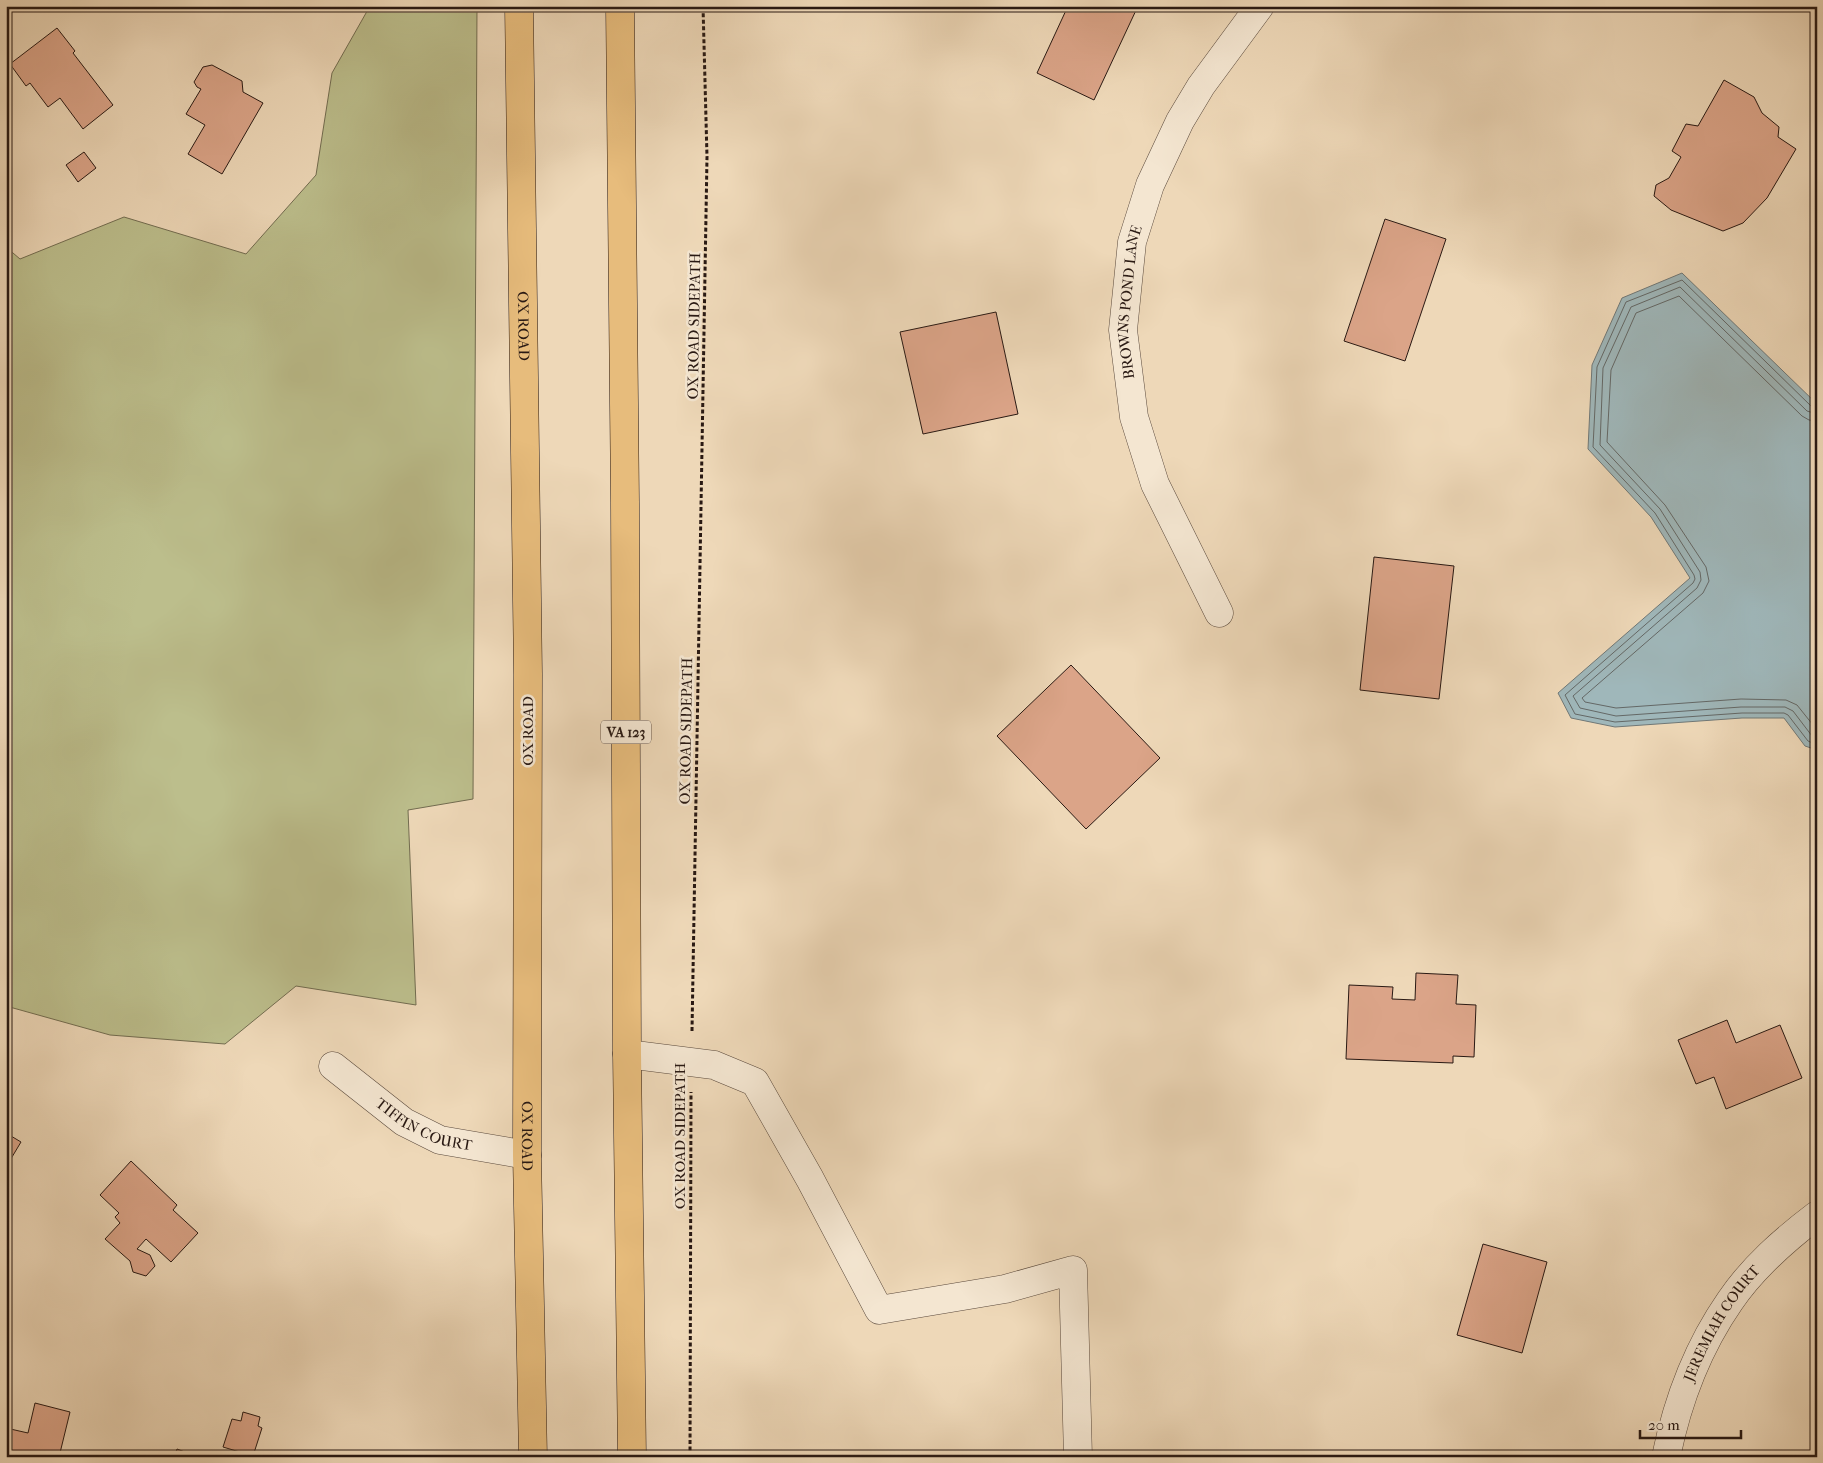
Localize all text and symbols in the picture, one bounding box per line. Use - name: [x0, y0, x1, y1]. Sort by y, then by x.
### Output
- street label: BROWNS POND LANE: [1114, 223, 1146, 380]
- street label: OX ROAD SIDEPATH: [684, 252, 704, 400]
- street label: OX ROAD: [514, 291, 533, 361]
- street label: OX ROAD SIDEPATH: [676, 657, 696, 805]
- street label: OX ROAD: [519, 696, 537, 766]
- road number: VA 123: [601, 720, 651, 744]
- street label: OX ROAD SIDEPATH: [671, 1063, 689, 1209]
- street label: TIFFIN COURT: [372, 1094, 475, 1155]
- street label: OX ROAD: [518, 1101, 536, 1171]
- street label: JEREMIAH COURT: [1679, 1261, 1764, 1385]
- scale bar: [1640, 1408, 1742, 1440]
- text: 20 m: [1648, 1416, 1680, 1434]

